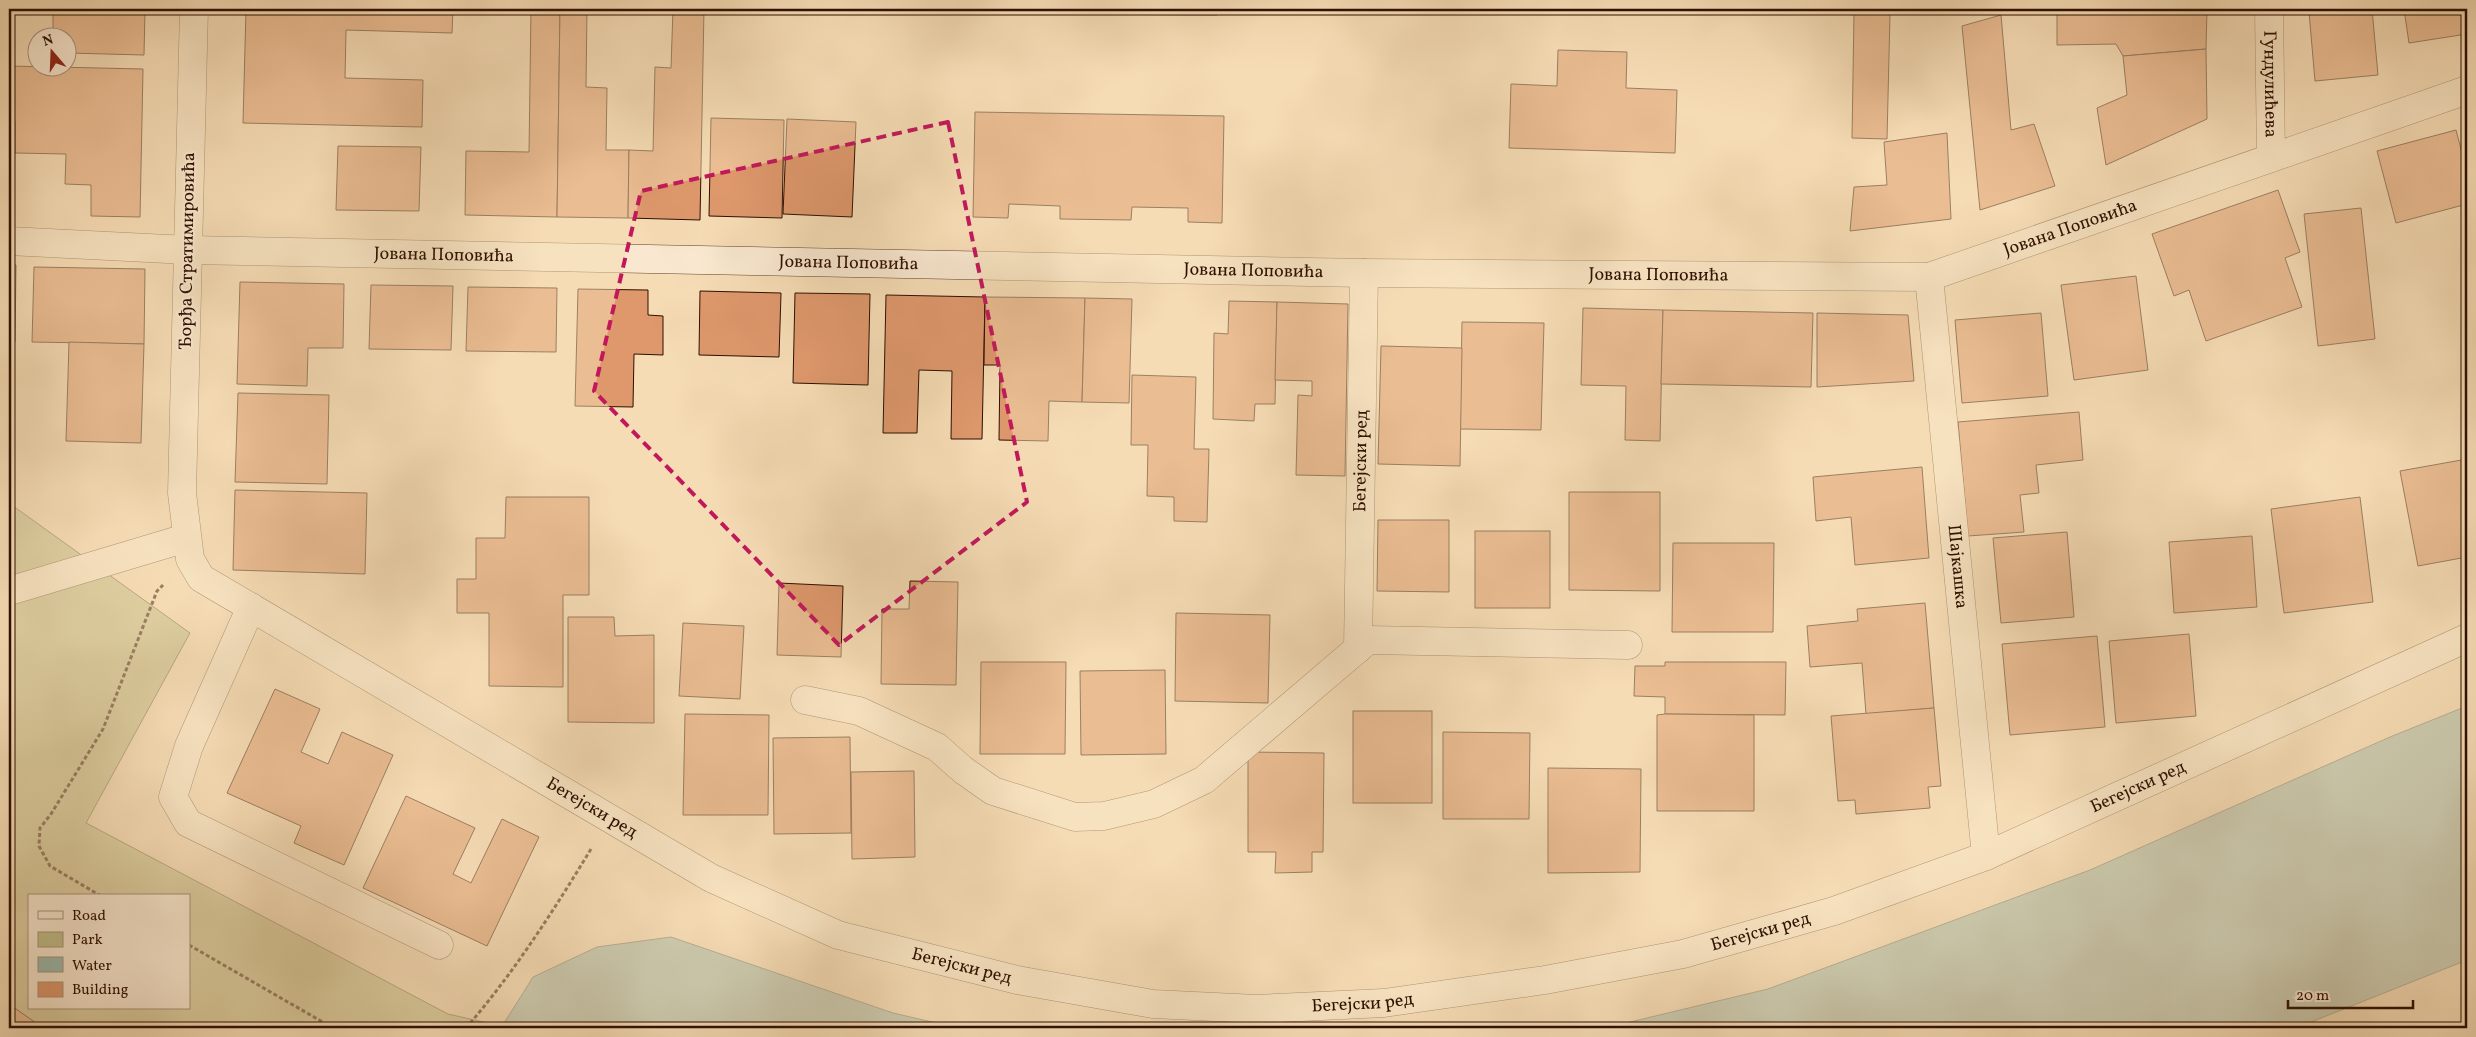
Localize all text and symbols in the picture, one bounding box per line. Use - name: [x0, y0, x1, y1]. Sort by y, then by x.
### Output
- north arrow: [28, 28, 78, 78]
- text: N: [40, 30, 56, 52]
- street label: Гундулићева: [2257, 30, 2283, 138]
- street label: Ђорђа Стратимировића: [174, 152, 202, 350]
- street label: Јована Поповића: [2000, 193, 2140, 263]
- street label: Јована Поповића: [374, 241, 514, 269]
- street label: Јована Поповића: [778, 249, 919, 277]
- street label: Јована Поповића: [1183, 257, 1324, 285]
- street label: Јована Поповића: [1588, 262, 1729, 288]
- street label: Бегејски ред: [1348, 410, 1374, 512]
- street label: Шајкашка: [1941, 523, 1974, 610]
- street label: Бегејски ред: [2086, 755, 2190, 820]
- street label: Бегејски ред: [541, 771, 642, 845]
- legend: [28, 894, 190, 1010]
- text: Road: [72, 906, 106, 927]
- street label: Бегејски ред: [1708, 906, 1813, 958]
- text: Park: [72, 930, 103, 951]
- street label: Бегејски ред: [909, 941, 1014, 991]
- text: Water: [72, 956, 112, 977]
- scale bar: [2288, 977, 2414, 1009]
- text: Building: [72, 980, 129, 1001]
- street label: Бегејски ред: [1311, 986, 1415, 1019]
- text: 20 m: [2296, 986, 2329, 1007]

